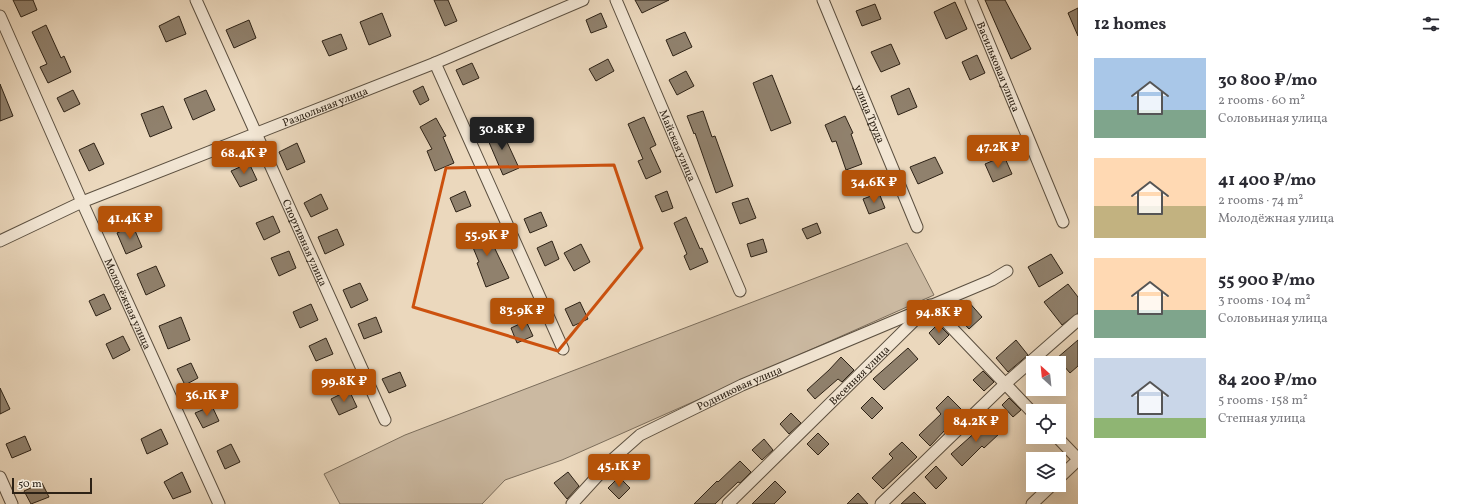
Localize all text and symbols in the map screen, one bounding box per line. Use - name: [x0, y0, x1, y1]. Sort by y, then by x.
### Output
- text: 12 homes: [1094, 13, 1166, 36]
- icon: filters: [1420, 13, 1442, 35]
- street label: Васильковая улица: [972, 20, 1023, 115]
- text: 30 800 ₽/mo: [1218, 69, 1317, 92]
- icon: home: [1126, 74, 1174, 122]
- street label: улица Труда: [850, 83, 888, 146]
- street label: Раздольная улица: [281, 84, 371, 131]
- text: 2 rooms · 60 m²: [1218, 92, 1305, 110]
- street label: Майская улица: [655, 108, 699, 185]
- text: Соловьиная улица: [1218, 110, 1328, 128]
- pin: 30.8K ₽: [465, 117, 539, 151]
- text: 30.8K ₽: [479, 121, 525, 139]
- pin: 47.2K ₽: [961, 135, 1035, 169]
- text: 47.2K ₽: [976, 139, 1020, 157]
- pin: 68.4K ₽: [207, 141, 281, 175]
- text: 68.4K ₽: [221, 145, 267, 163]
- text: 41 400 ₽/mo: [1218, 169, 1316, 192]
- pin: 34.6K ₽: [837, 170, 911, 204]
- text: 34.6K ₽: [851, 174, 897, 192]
- icon: home: [1126, 174, 1174, 222]
- text: 2 rooms · 74 m²: [1218, 192, 1303, 210]
- street label: Спортивная улица: [278, 197, 330, 290]
- pin: 41.4K ₽: [93, 206, 167, 240]
- text: 41.4K ₽: [107, 210, 153, 228]
- text: Молодёжная улица: [1218, 210, 1334, 228]
- pin: 55.9K ₽: [450, 223, 524, 257]
- text: 55.9K ₽: [465, 227, 509, 245]
- street label: Молодёжная улица: [100, 256, 154, 353]
- text: 55 900 ₽/mo: [1218, 269, 1315, 292]
- icon: home: [1126, 274, 1174, 322]
- text: 3 rooms · 104 m²: [1218, 292, 1311, 310]
- pin: 83.9K ₽: [485, 298, 559, 332]
- pin: 94.8K ₽: [902, 300, 976, 334]
- text: 83.9K ₽: [499, 302, 545, 320]
- text: 94.8K ₽: [916, 304, 962, 322]
- text: Соловьиная улица: [1218, 310, 1328, 328]
- street label: Весенняя улица: [827, 342, 894, 409]
- north arrow: [1026, 356, 1066, 396]
- map controls: [1026, 356, 1066, 492]
- street label: Родниковая улица: [695, 363, 785, 415]
- pin: 99.8K ₽: [307, 369, 381, 403]
- text: 84 200 ₽/mo: [1218, 369, 1317, 392]
- text: 99.8K ₽: [321, 373, 367, 391]
- icon: home: [1126, 374, 1174, 422]
- pin: 36.1K ₽: [170, 383, 244, 417]
- text: 36.1K ₽: [185, 387, 229, 405]
- text: 5 rooms · 158 m²: [1218, 392, 1308, 410]
- button: locate: [1026, 404, 1066, 444]
- pin: 84.2K ₽: [939, 409, 1013, 443]
- text: Степная улица: [1218, 410, 1306, 428]
- text: 84.2K ₽: [953, 413, 999, 431]
- button: layers: [1026, 452, 1066, 492]
- pin: 45.1K ₽: [582, 454, 656, 488]
- text: 45.1K ₽: [597, 458, 641, 476]
- scale bar: [12, 476, 92, 495]
- text: 50 m: [18, 477, 42, 492]

